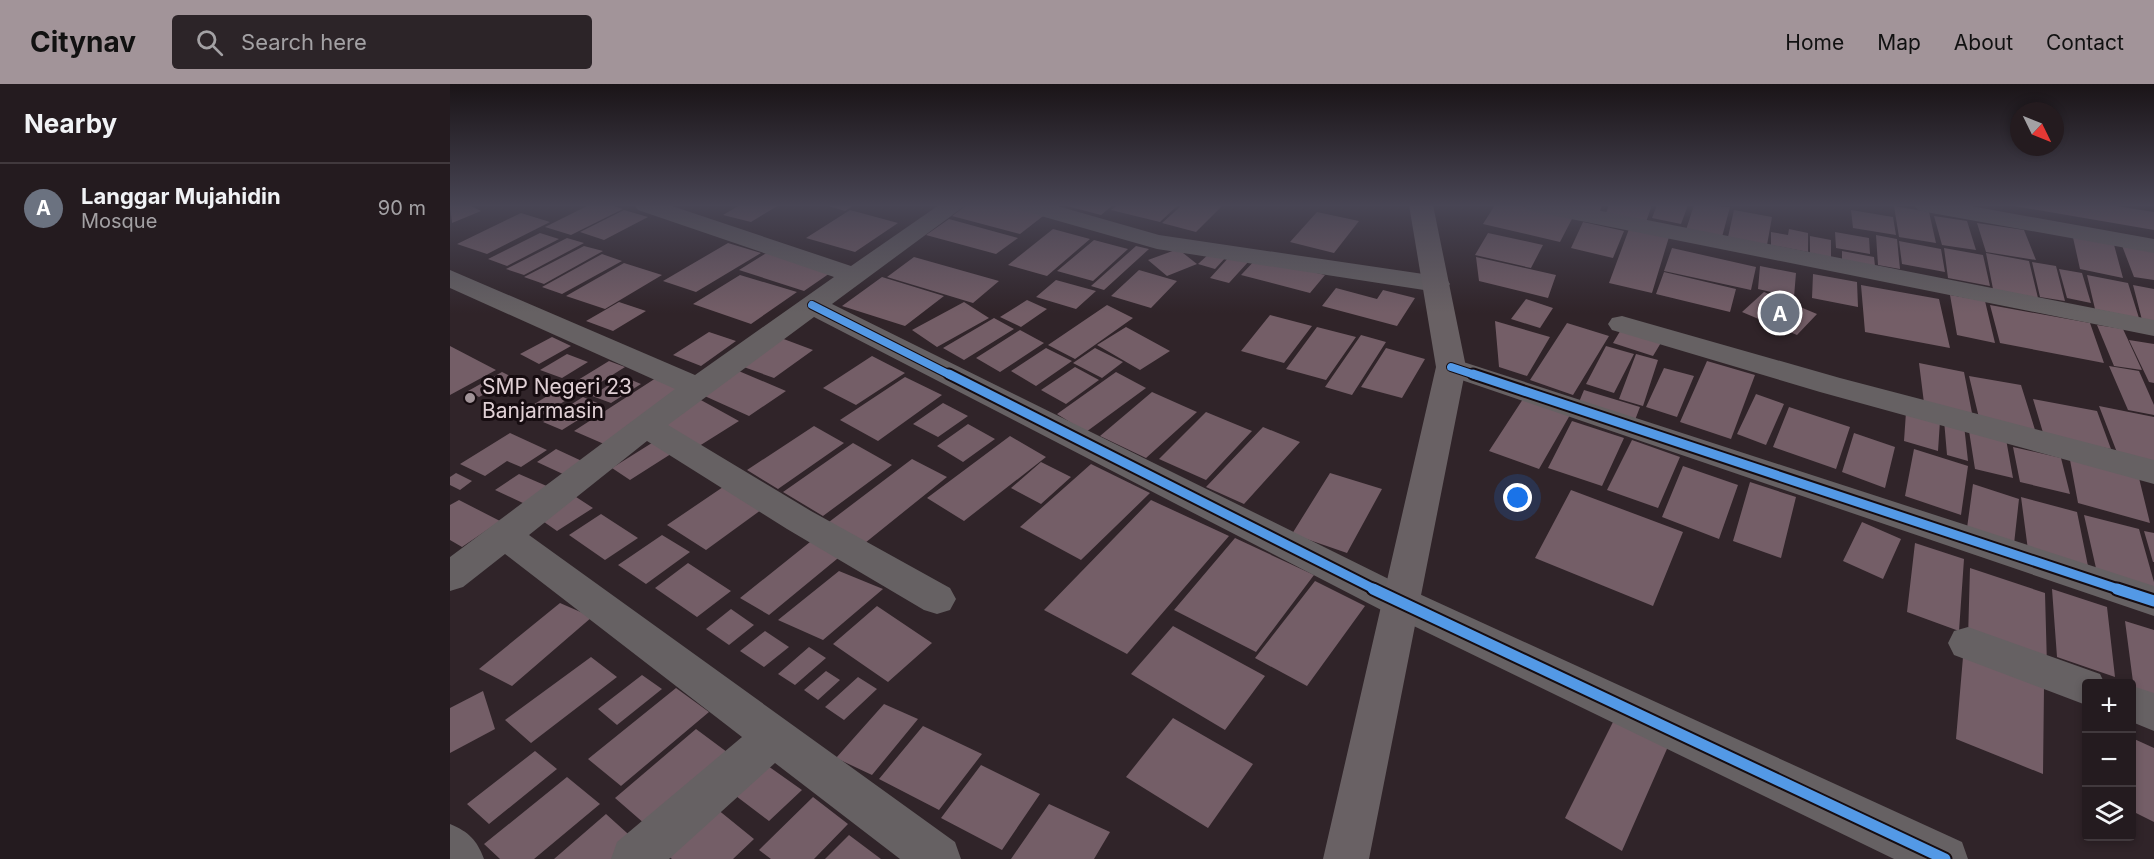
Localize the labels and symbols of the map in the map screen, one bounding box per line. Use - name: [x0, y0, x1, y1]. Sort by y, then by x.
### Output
- north arrow: [2010, 102, 2064, 156]
- pin: A: [1760, 290, 1800, 336]
- place label: SMP Negeri 23 Banjarmasin: [482, 374, 632, 423]
- marker: SMP Negeri 23 Banjarmasin: [463, 391, 477, 405]
- your location: [1503, 483, 1532, 512]

